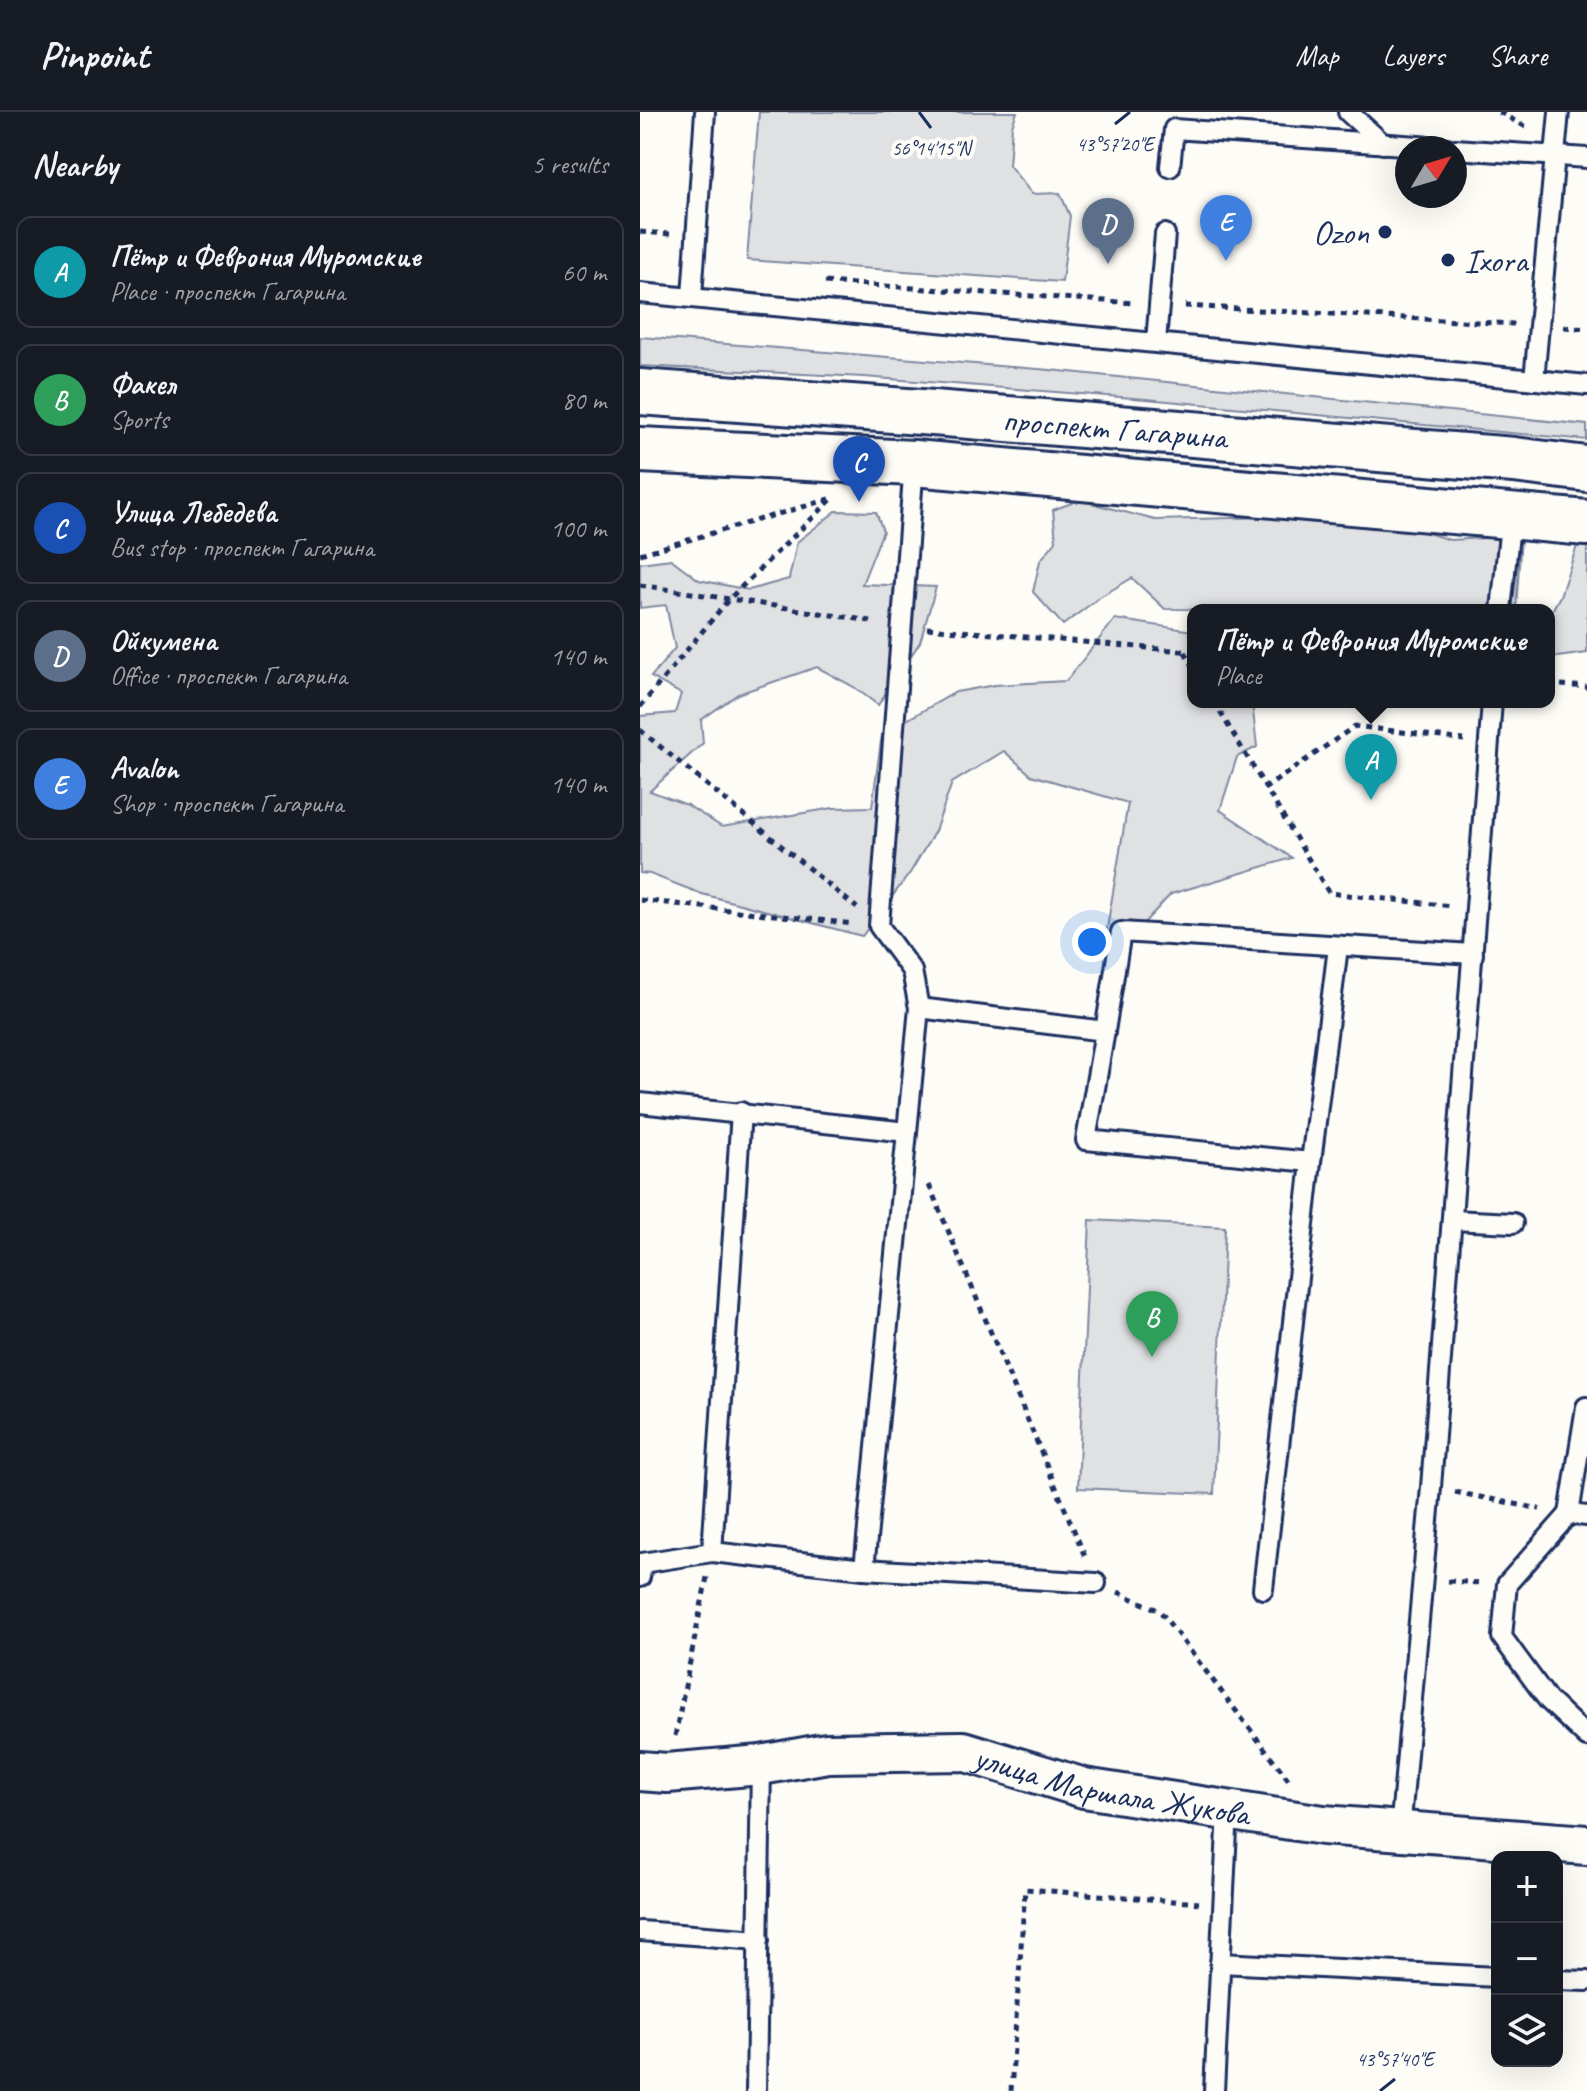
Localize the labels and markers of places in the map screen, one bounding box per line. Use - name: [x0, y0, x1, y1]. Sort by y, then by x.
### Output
- pin: E: [1200, 195, 1252, 261]
- pin: D: [1082, 198, 1134, 264]
- place label: Ozon: [1313, 211, 1370, 254]
- marker: Ozon: [1376, 223, 1394, 241]
- place label: Ixora: [1464, 239, 1530, 282]
- marker: Ixora: [1439, 251, 1457, 269]
- pin: C: [833, 436, 885, 502]
- pin: A: [1345, 734, 1397, 800]
- pin: B: [1126, 1291, 1178, 1357]

